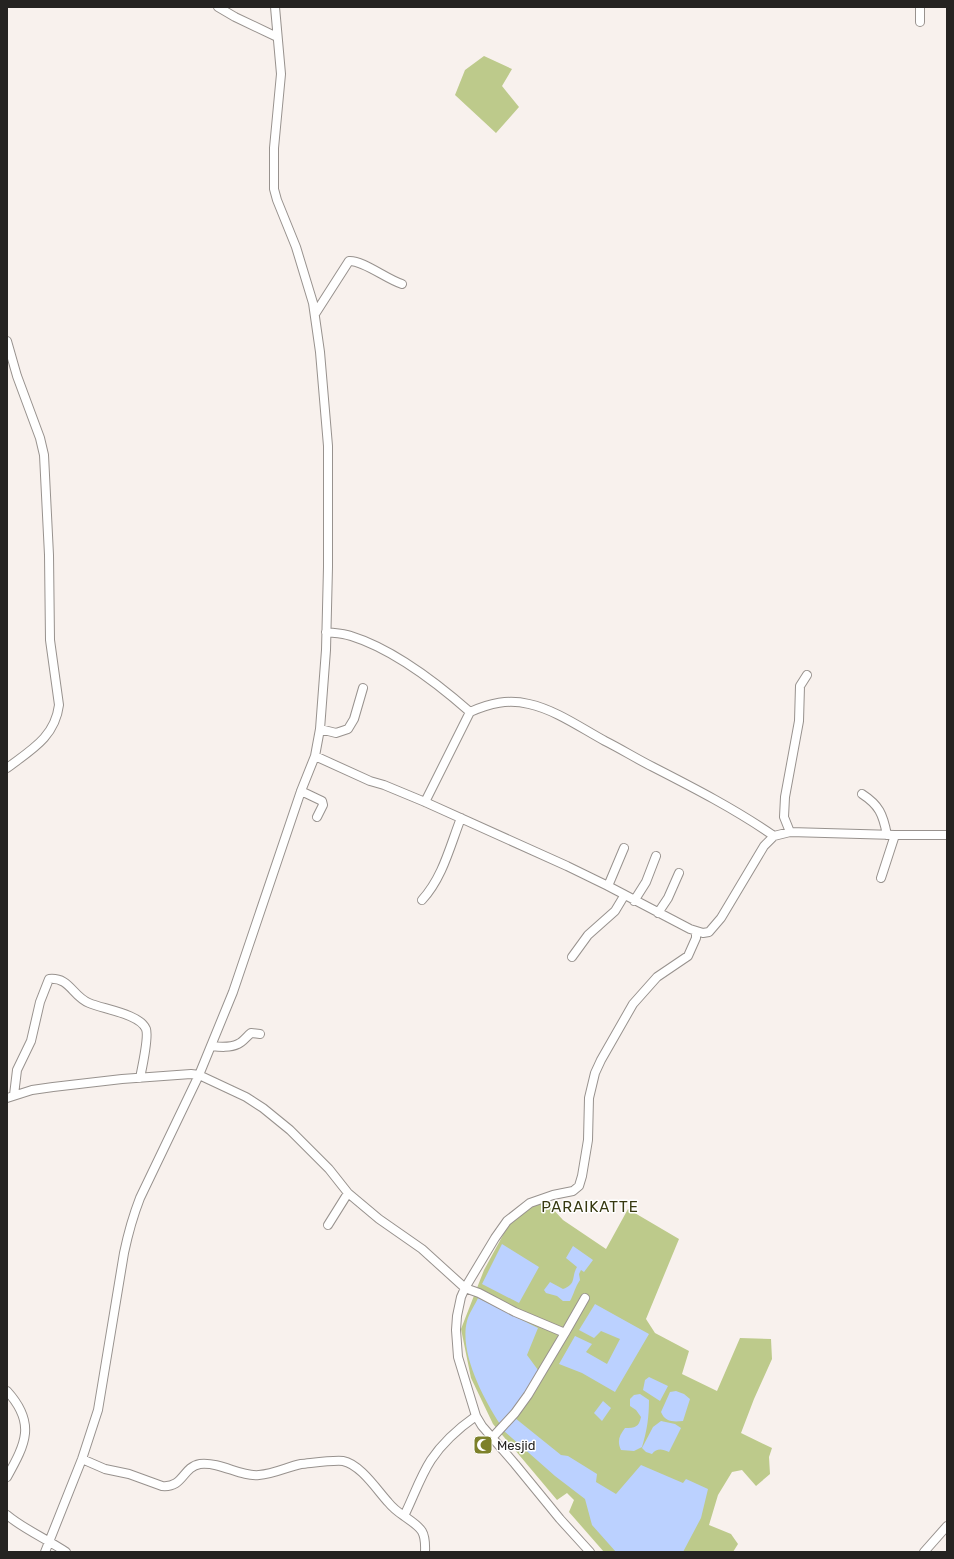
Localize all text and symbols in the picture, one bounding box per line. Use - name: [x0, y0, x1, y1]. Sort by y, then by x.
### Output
- district label: PARAIKATTE: [541, 1198, 639, 1216]
- mosque icon: Mesjid: [472, 1434, 494, 1456]
- place label: Mesjid: [497, 1438, 535, 1453]

